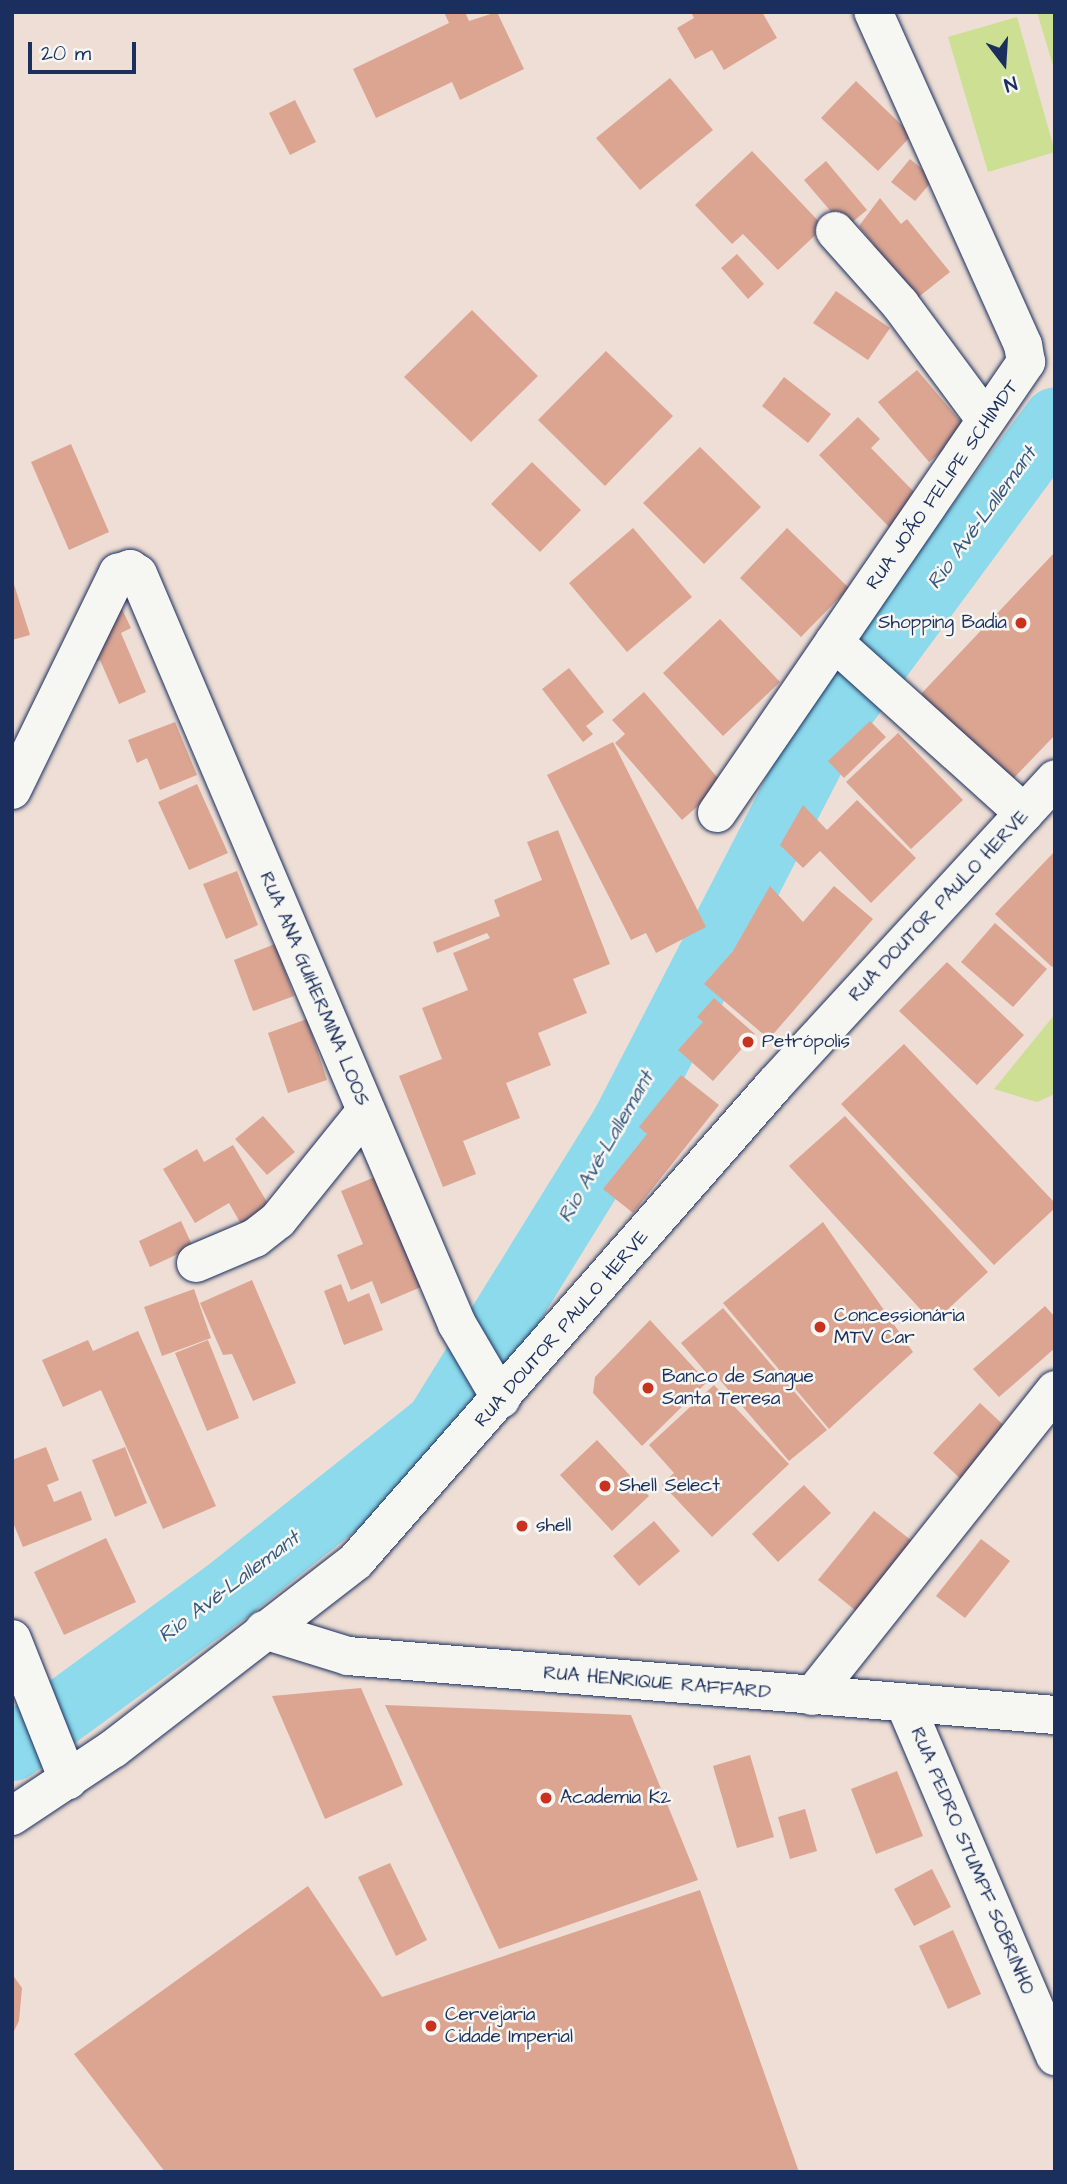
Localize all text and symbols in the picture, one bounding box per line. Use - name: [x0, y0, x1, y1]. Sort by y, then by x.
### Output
- scale bar: [32, 28, 140, 72]
- north arrow: [969, 28, 1039, 98]
- text: 20 m: [41, 39, 91, 68]
- text: N: [1001, 69, 1020, 98]
- street label: RUA JOÃO FELIPE SCHIMDT: [862, 376, 1024, 594]
- water label: Rio Avé‐Lallemant: [922, 442, 1042, 594]
- place label: Shopping Badia: [878, 612, 1007, 634]
- marker: Shopping Badia: [1013, 615, 1029, 631]
- street label: RUA DOUTOR PAULO HERVE: [844, 806, 1034, 1006]
- street label: RUA ANA GUIHERMINA LOOS: [254, 869, 374, 1109]
- place label: Petrópolis: [762, 1031, 850, 1053]
- marker: Petrópolis: [740, 1034, 756, 1050]
- water label: Rio Avé‐Lallemant: [553, 1067, 659, 1227]
- street label: RUA DOUTOR PAULO HERVE: [470, 1226, 654, 1432]
- place label: Concessionária MTV Car: [834, 1305, 965, 1349]
- marker: Concessionária MTV Car: [812, 1319, 828, 1335]
- place label: Banco de Sangue Santa Teresa: [662, 1366, 814, 1410]
- marker: Banco de Sangue Santa Teresa: [640, 1380, 656, 1396]
- place label: Shell Select: [619, 1475, 720, 1497]
- marker: Shell Select: [597, 1478, 613, 1494]
- place label: shell: [536, 1515, 571, 1537]
- marker: shell: [514, 1518, 530, 1534]
- water label: Rio Avé‐Lallemant: [153, 1526, 305, 1648]
- street label: RUA HENRIQUE RAFFARD: [542, 1662, 772, 1704]
- street label: RUA PEDRO STUMPF SOBRINHO: [905, 1724, 1039, 1998]
- place label: Academia K2: [560, 1787, 671, 1809]
- marker: Academia K2: [538, 1790, 554, 1806]
- place label: Cervejaria Cidade Imperial: [445, 2004, 573, 2048]
- marker: Cervejaria Cidade Imperial: [423, 2018, 439, 2034]

